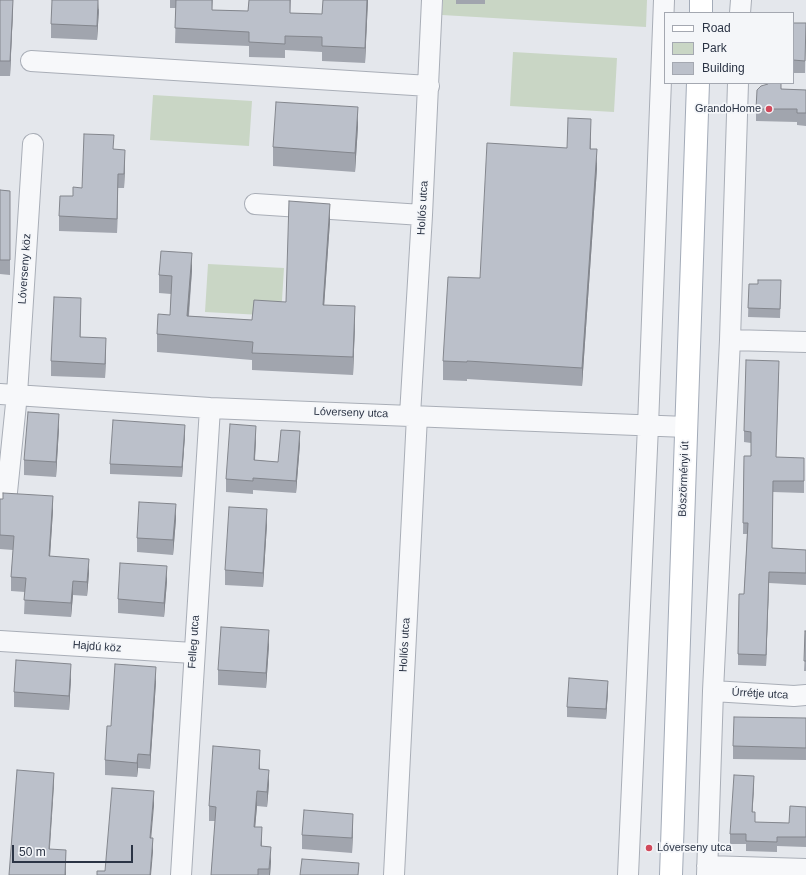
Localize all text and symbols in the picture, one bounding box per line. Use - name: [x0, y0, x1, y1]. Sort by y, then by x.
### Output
- legend: [664, 12, 794, 84]
- text: Road: [702, 21, 731, 35]
- text: Park: [702, 41, 727, 55]
- text: Building: [702, 61, 745, 75]
- place label: GrandoHome: [695, 102, 761, 116]
- marker: GrandoHome: [764, 104, 774, 114]
- street label: Hollós utca: [415, 180, 431, 236]
- street label: Lóverseny köz: [16, 233, 34, 305]
- street label: Lóverseny utca: [313, 405, 389, 421]
- street label: Böszörményi út: [676, 441, 692, 517]
- street label: Felleg utca: [186, 615, 202, 669]
- street label: Hollós utca: [397, 617, 413, 673]
- street label: Hajdú köz: [72, 639, 122, 655]
- street label: Úrrétje utca: [731, 686, 789, 702]
- scale bar: [14, 837, 135, 863]
- place label: Lóverseny utca: [657, 841, 732, 855]
- marker: Lóverseny utca: [644, 843, 654, 853]
- text: 50 m: [19, 845, 46, 859]

